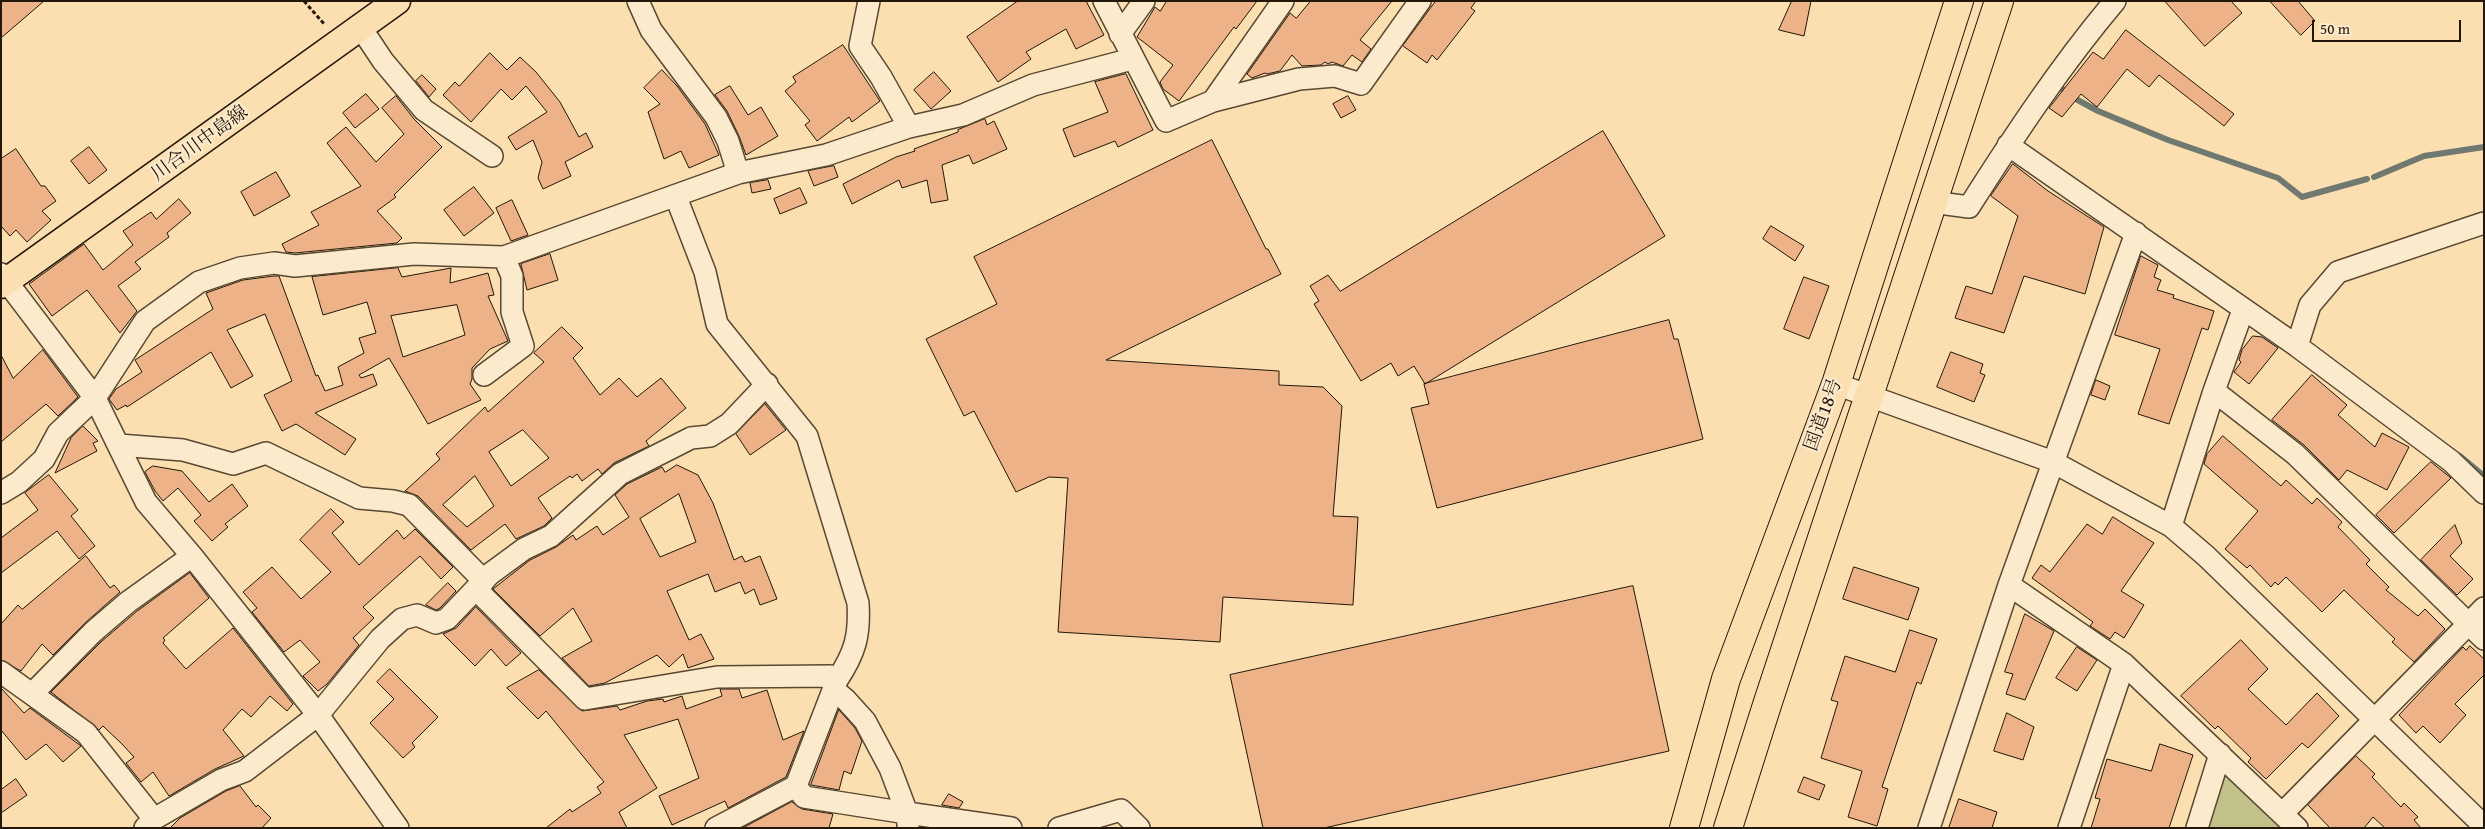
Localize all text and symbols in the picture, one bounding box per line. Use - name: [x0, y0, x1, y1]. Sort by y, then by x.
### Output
- scale bar: [2315, 10, 2464, 42]
- text: 50 m: [2320, 18, 2350, 39]
- street label: 川合川中島線: [147, 101, 253, 187]
- street label: 国道18号: [1800, 376, 1848, 454]

